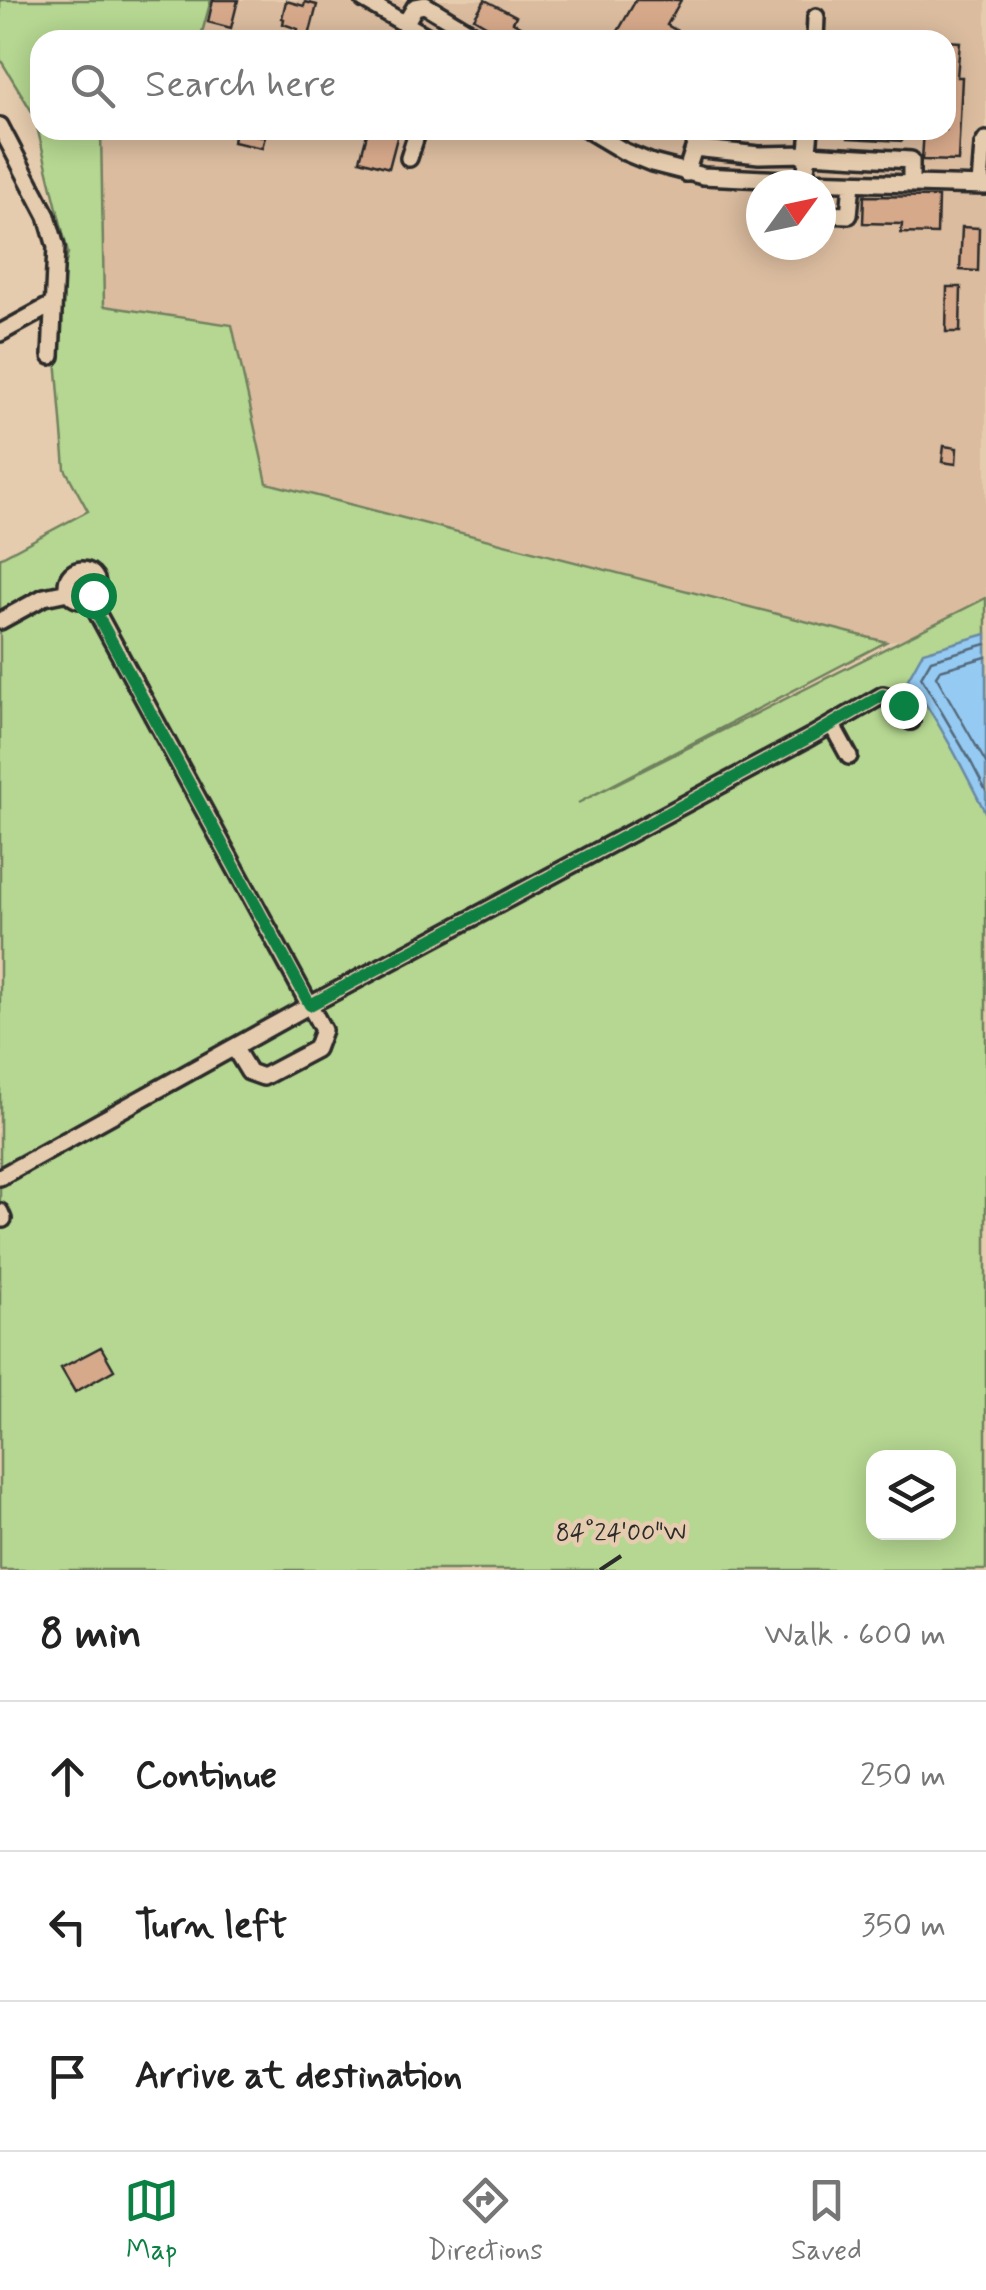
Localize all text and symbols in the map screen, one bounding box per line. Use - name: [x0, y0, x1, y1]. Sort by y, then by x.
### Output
- search box: [30, 30, 956, 140]
- icon: search: [65, 58, 120, 113]
- text: Search here: [145, 61, 336, 110]
- north arrow: [746, 170, 836, 260]
- route start: [71, 573, 117, 619]
- route end: [881, 683, 927, 729]
- map controls: [866, 1450, 956, 1540]
- button: layers: [866, 1450, 956, 1540]
- text: 84°24'00"W: [556, 1517, 686, 1550]
- text: 8 min: [40, 1608, 142, 1663]
- text: Walk · 600 m: [764, 1614, 946, 1656]
- icon: ahead: [40, 1749, 95, 1804]
- text: Continue: [135, 1752, 277, 1801]
- text: 250 m: [860, 1755, 946, 1797]
- icon: left: [40, 1899, 95, 1954]
- text: Turn left: [135, 1902, 287, 1951]
- text: 350 m: [861, 1905, 946, 1947]
- icon: arrive: [40, 2049, 95, 2104]
- text: Arrive at destination: [135, 2052, 462, 2101]
- tab: Map: [124, 2173, 179, 2270]
- tab: Directions: [428, 2173, 543, 2270]
- tab: Saved: [791, 2173, 862, 2270]

